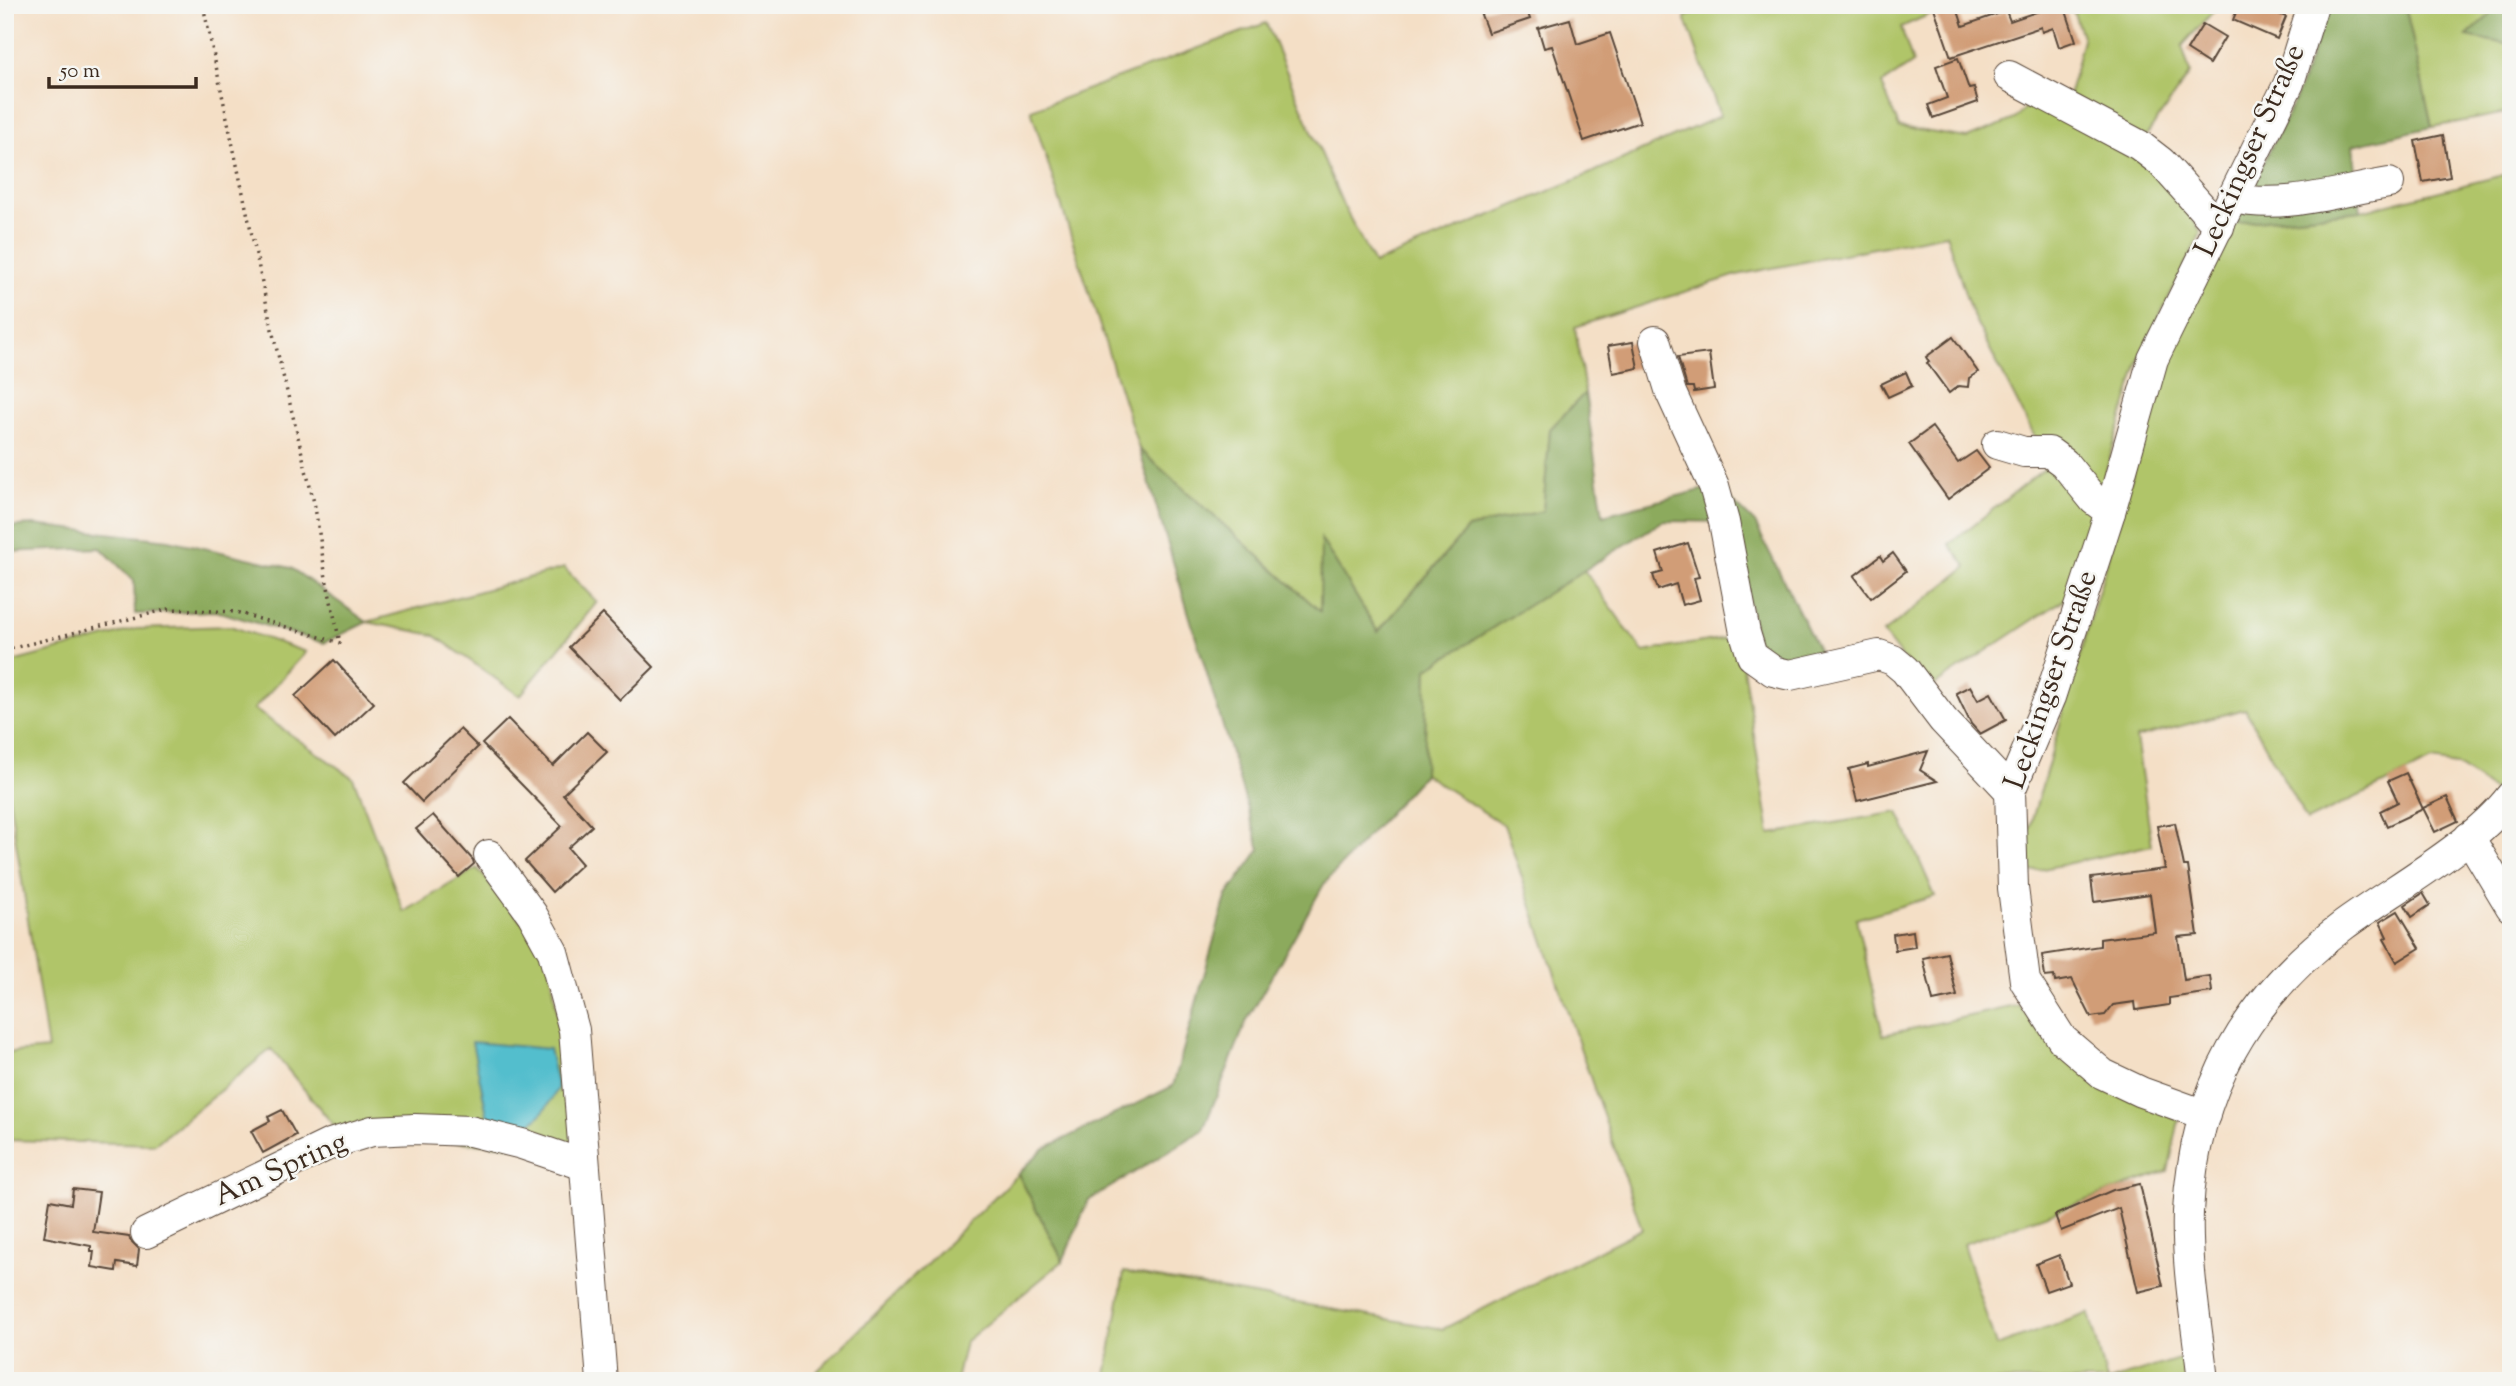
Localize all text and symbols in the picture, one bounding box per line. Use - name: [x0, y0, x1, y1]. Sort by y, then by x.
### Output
- street label: Leckingser Straße: [2185, 38, 2317, 264]
- scale bar: [49, 46, 196, 90]
- text: 50 m: [59, 57, 100, 87]
- street label: Leckingser Straße: [1994, 565, 2110, 795]
- street label: Am Spring: [207, 1121, 355, 1219]

